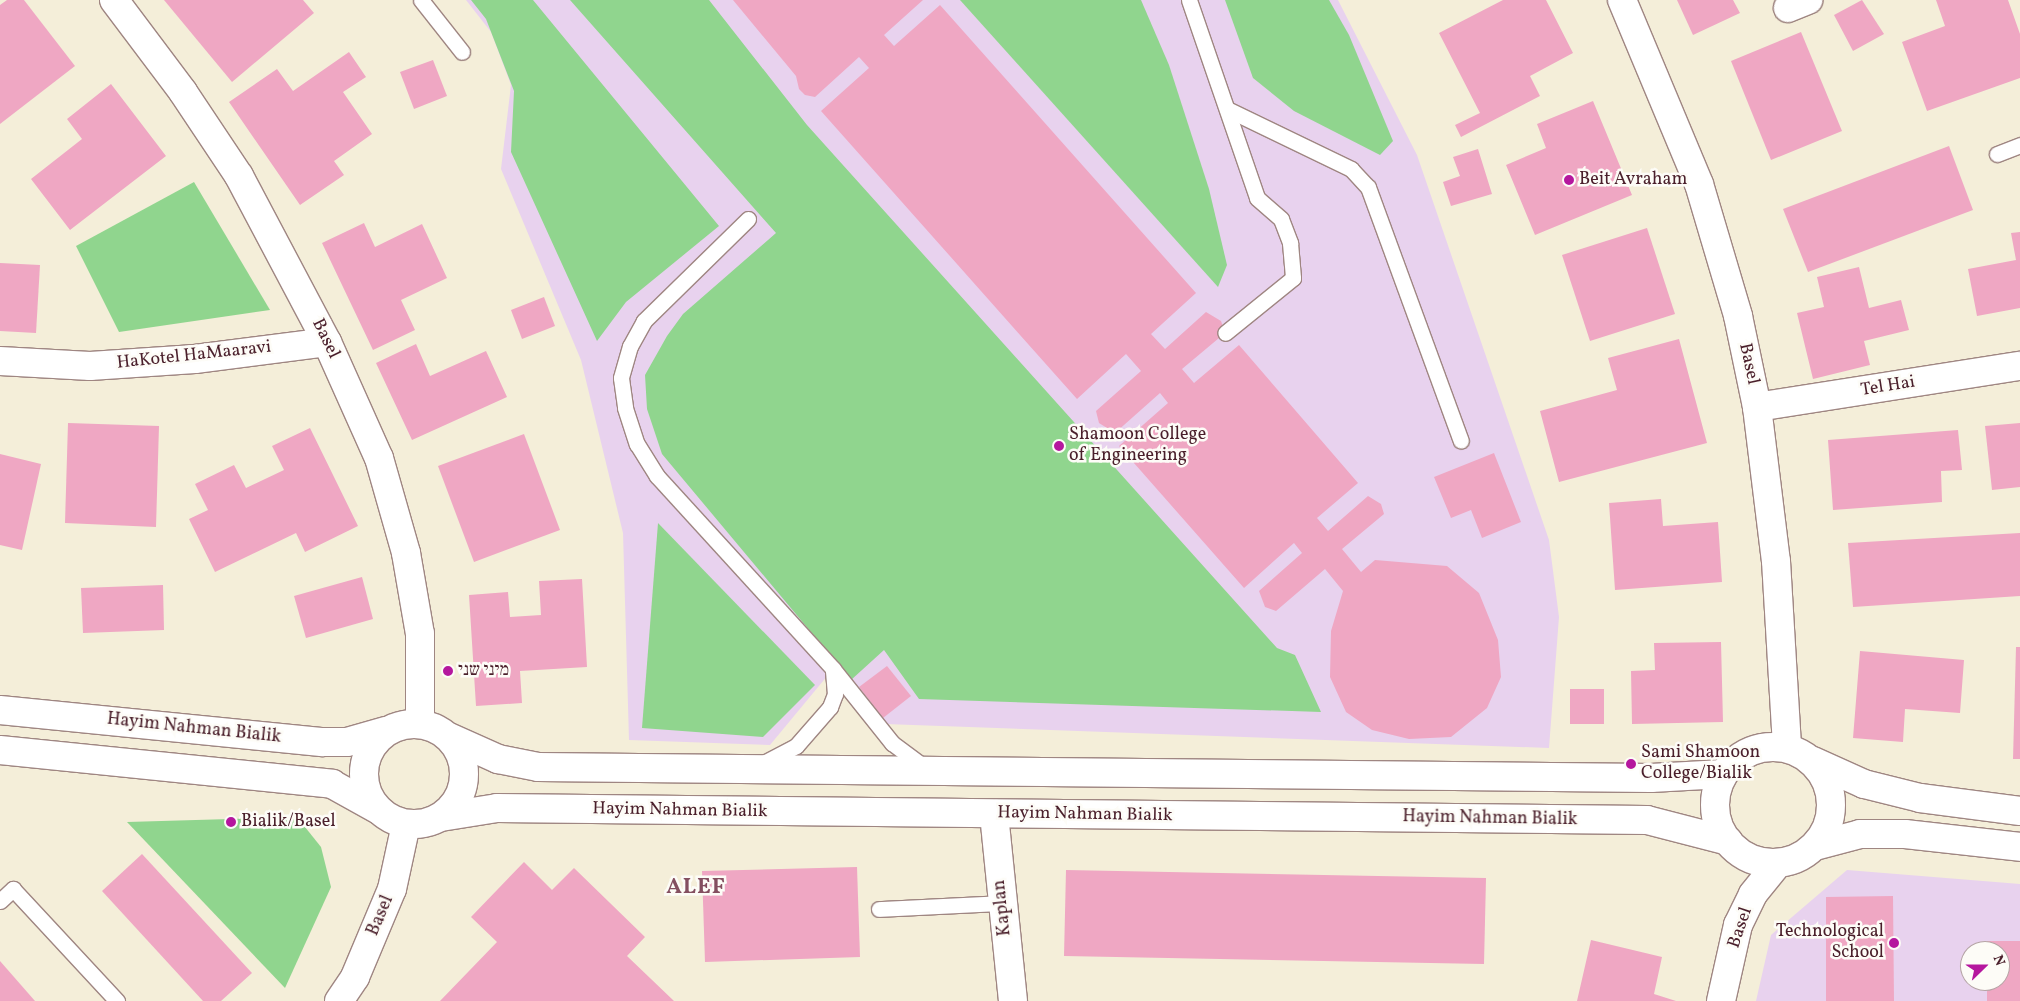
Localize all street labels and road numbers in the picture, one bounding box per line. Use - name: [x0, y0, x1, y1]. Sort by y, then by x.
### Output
- street label: Basel: [306, 315, 344, 363]
- street label: HaKotel HaMaaravi: [116, 337, 272, 375]
- street label: Basel: [1733, 341, 1763, 387]
- street label: Tel Hai: [1859, 372, 1917, 402]
- street label: Hayim Nahman Bialik: [106, 709, 282, 749]
- street label: Hayim Nahman Bialik: [592, 799, 768, 823]
- street label: Hayim Nahman Bialik: [997, 803, 1173, 827]
- street label: Hayim Nahman Bialik: [1402, 807, 1578, 831]
- street label: Kaplan: [989, 879, 1017, 937]
- street label: Basel: [363, 893, 399, 939]
- street label: Basel: [1724, 905, 1758, 951]

